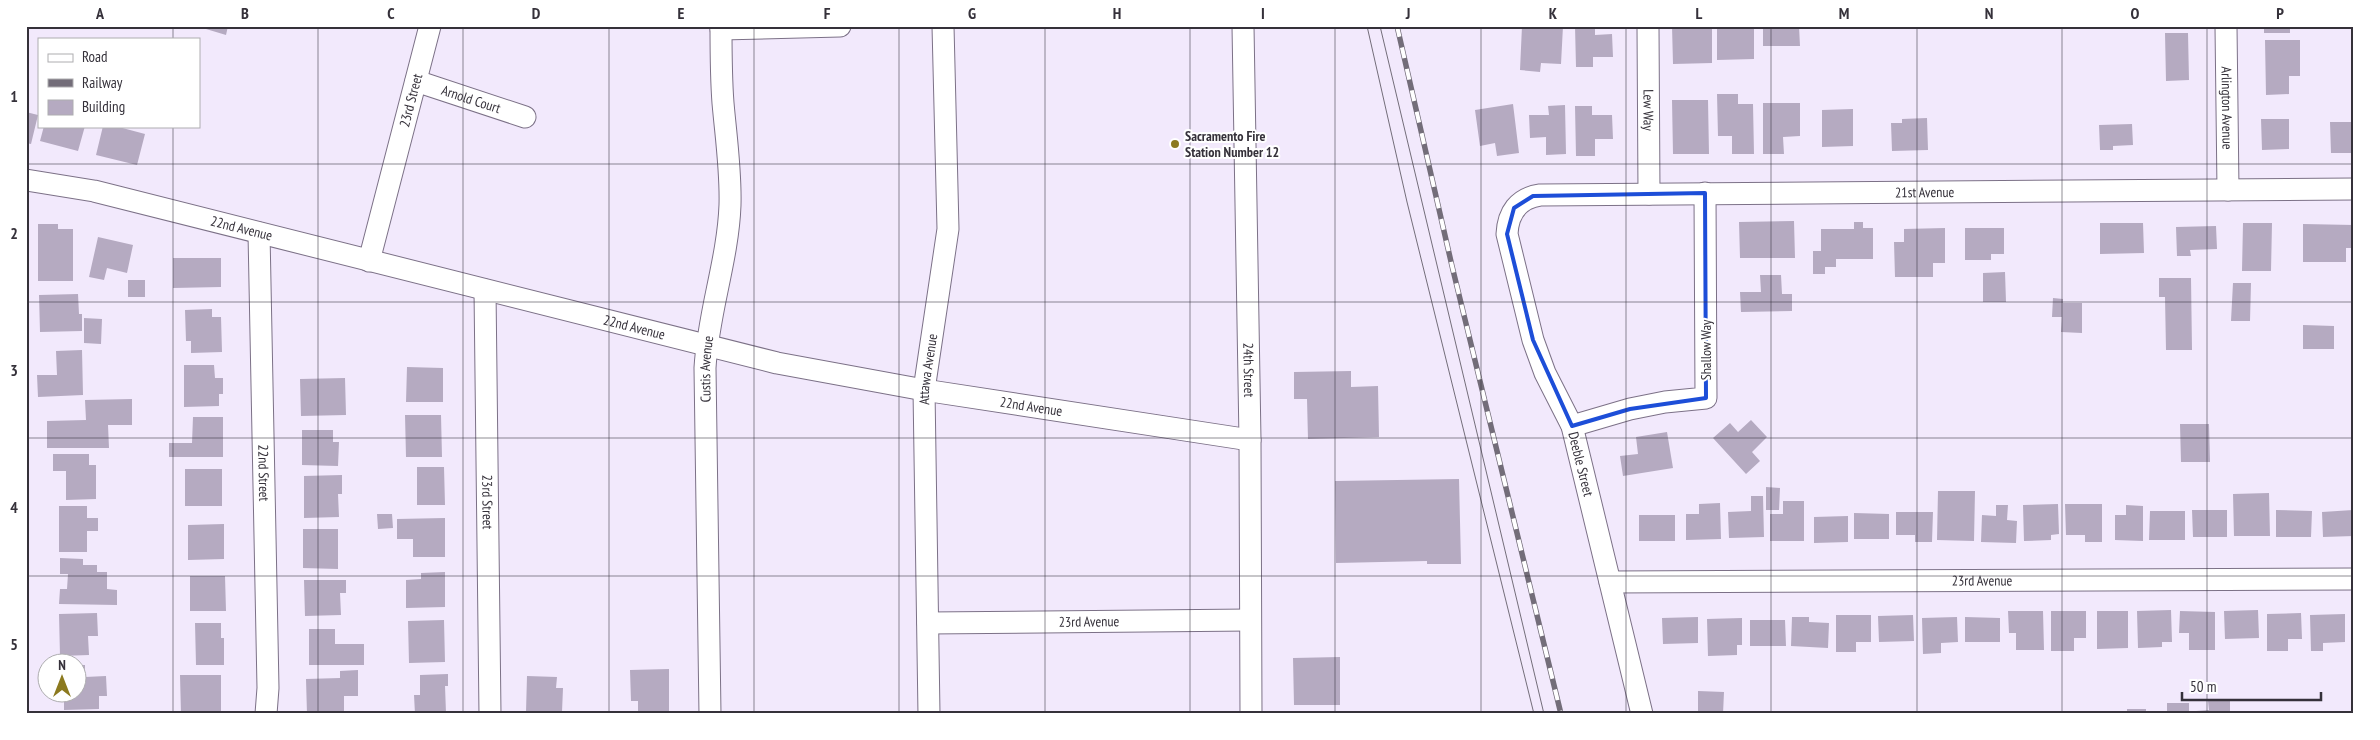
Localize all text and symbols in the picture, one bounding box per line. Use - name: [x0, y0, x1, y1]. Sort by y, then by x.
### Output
- text: A: [95, 3, 105, 23]
- text: B: [241, 3, 249, 23]
- text: C: [387, 3, 395, 23]
- text: D: [532, 3, 541, 23]
- text: E: [678, 3, 685, 23]
- text: F: [824, 3, 831, 23]
- text: G: [968, 3, 976, 23]
- text: H: [1113, 3, 1121, 23]
- text: I: [1261, 3, 1265, 23]
- text: J: [1405, 3, 1410, 23]
- text: K: [1549, 3, 1558, 23]
- text: L: [1696, 3, 1703, 23]
- text: M: [1839, 3, 1849, 23]
- text: N: [1985, 3, 1993, 23]
- text: O: [2131, 3, 2140, 23]
- text: P: [2276, 3, 2284, 23]
- legend: [38, 38, 200, 128]
- text: Road: [82, 47, 108, 66]
- street label: Arlington Avenue: [2217, 66, 2237, 150]
- street label: 23rd Street: [395, 72, 426, 129]
- text: Railway: [82, 73, 123, 92]
- street label: Arnold Court: [439, 81, 503, 117]
- text: 1: [10, 86, 18, 106]
- street label: Lew Way: [1639, 89, 1658, 132]
- text: Building: [82, 97, 125, 116]
- place label: Sacramento Fire Station Number 12: [1185, 127, 1279, 161]
- marker: Sacramento Fire Station Number 12: [1169, 138, 1181, 150]
- street label: 21st Avenue: [1895, 183, 1955, 201]
- street label: 22nd Avenue: [209, 212, 274, 245]
- text: 2: [10, 223, 18, 243]
- street label: 22nd Avenue: [602, 311, 667, 344]
- street label: Shallow Way: [1697, 319, 1715, 380]
- street label: Attawa Avenue: [915, 332, 941, 405]
- street label: Custis Avenue: [696, 334, 717, 403]
- street label: 24th Street: [1239, 342, 1258, 398]
- text: 3: [10, 360, 18, 380]
- street label: 22nd Avenue: [999, 393, 1064, 420]
- street label: Deeble Street: [1564, 430, 1598, 498]
- street label: 22nd Street: [254, 444, 273, 502]
- street label: 23rd Street: [478, 475, 497, 529]
- text: 4: [10, 497, 18, 517]
- street label: 23rd Avenue: [1952, 571, 2013, 590]
- street label: 23rd Avenue: [1059, 612, 1120, 631]
- text: 5: [10, 634, 18, 654]
- north arrow: [38, 652, 88, 702]
- text: N: [58, 656, 66, 674]
- scale bar: [2182, 670, 2321, 702]
- text: 50 m: [2190, 677, 2216, 696]

